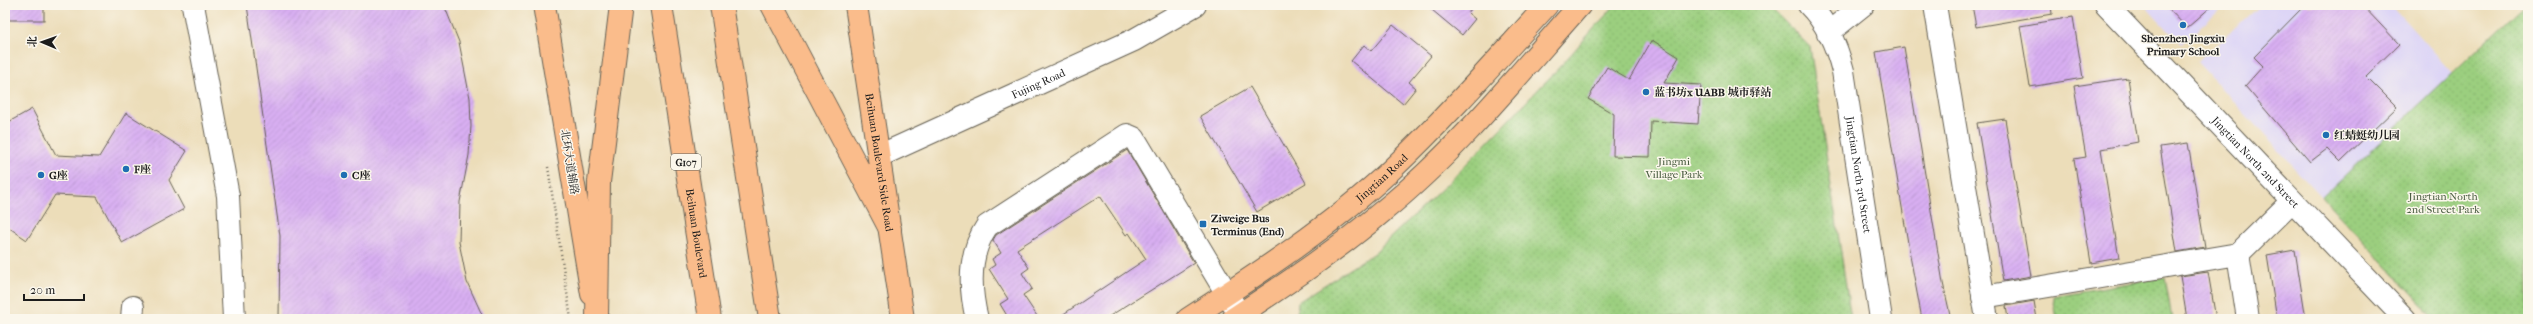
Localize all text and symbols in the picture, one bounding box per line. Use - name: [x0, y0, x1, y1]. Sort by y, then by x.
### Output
- marker: Shenzhen Jingxiu Primary School: [2178, 20, 2188, 30]
- north arrow: [22, 22, 62, 62]
- place label: Shenzhen Jingxiu Primary School: [2141, 32, 2226, 58]
- text: 北: [26, 36, 39, 47]
- street label: Fujing Road: [1010, 66, 1068, 102]
- place label: 蓝书坊x UABB 城市驿站: [1654, 86, 1771, 99]
- marker: 蓝书坊x UABB 城市驿站: [1641, 87, 1651, 97]
- street label: Beihuan Boulevard Side Road: [862, 92, 896, 233]
- street label: Jingtian North 2nd Street: [2208, 113, 2302, 211]
- street label: Jingtian North 3rd Street: [1843, 114, 1874, 234]
- street label: 北环大道辅路: [558, 128, 581, 196]
- place label: 红蜻蜓幼儿园: [2334, 129, 2400, 142]
- marker: 红蜻蜓幼儿园: [2321, 130, 2331, 140]
- street label: Jingtian Road: [1353, 151, 1411, 206]
- road number: G107: [671, 154, 701, 170]
- park label: Jingmi Village Park: [1644, 155, 1703, 181]
- place label: F座: [133, 163, 151, 176]
- marker: F座: [121, 164, 131, 174]
- place label: G座: [49, 169, 68, 182]
- place label: C座: [352, 169, 370, 182]
- marker: G座: [36, 170, 46, 180]
- marker: C座: [339, 170, 349, 180]
- street label: Beihuan Boulevard: [683, 188, 710, 280]
- park label: Jingtian North 2nd Street Park: [2406, 190, 2480, 216]
- place label: Ziweige Bus Terminus (End): [1210, 212, 1284, 238]
- marker: Ziweige Bus Terminus (End): [1198, 219, 1208, 229]
- scale bar: [24, 276, 84, 302]
- text: 20 m: [30, 283, 55, 297]

